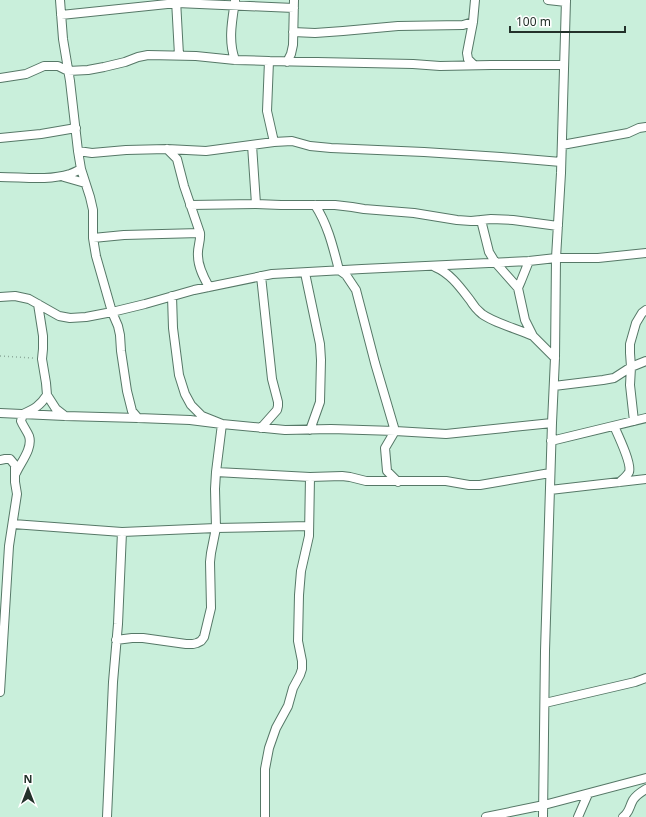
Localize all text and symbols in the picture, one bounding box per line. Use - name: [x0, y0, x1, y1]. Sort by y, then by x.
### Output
- scale bar: [510, 8, 625, 34]
- text: 100 m: [516, 13, 551, 30]
- north arrow: [8, 769, 48, 809]
- text: N: [24, 771, 32, 786]

